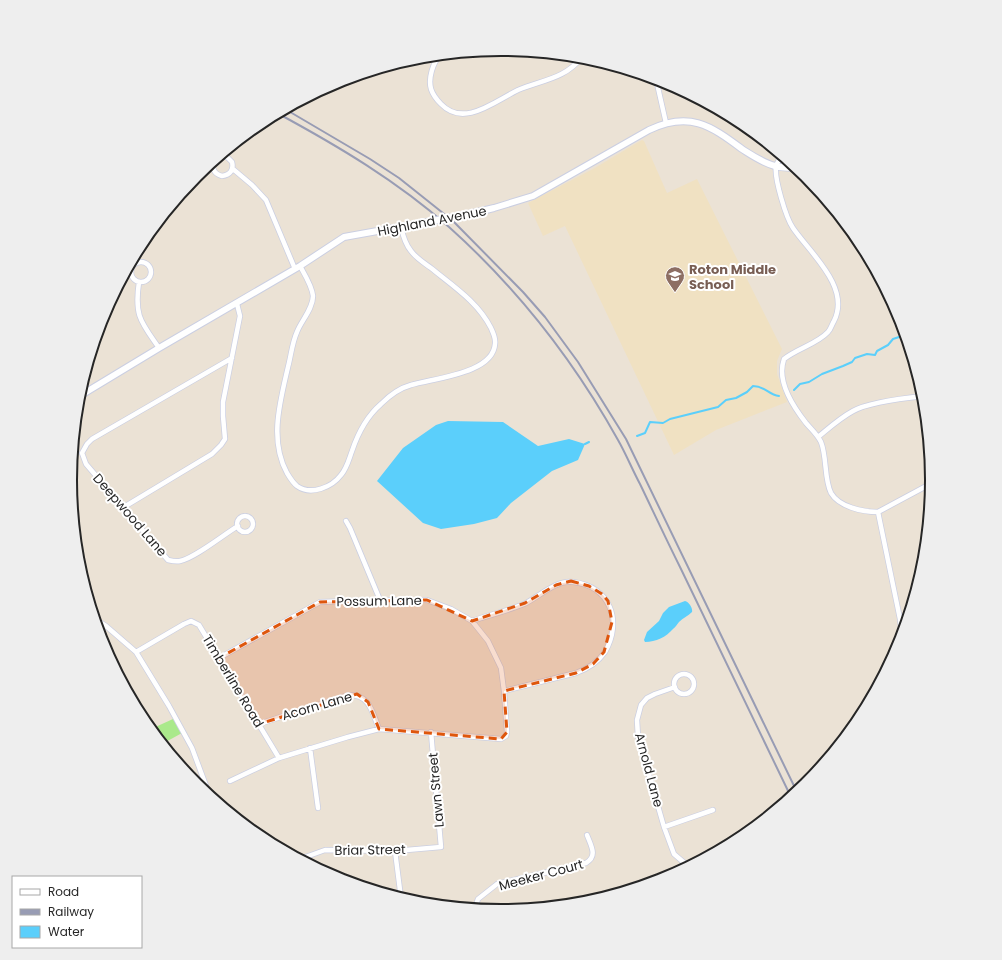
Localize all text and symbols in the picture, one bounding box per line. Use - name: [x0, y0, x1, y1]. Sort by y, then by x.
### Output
- street label: Highland Avenue: [376, 201, 488, 241]
- place label: Roton Middle School: [689, 260, 776, 294]
- school or university icon: Roton Middle School: [664, 265, 686, 293]
- street label: Deepwood Lane: [89, 469, 171, 561]
- street label: Possum Lane: [336, 591, 422, 611]
- street label: Timberline Road: [198, 631, 268, 731]
- street label: Acorn Lane: [280, 687, 354, 725]
- street label: Arnold Lane: [630, 731, 668, 809]
- street label: Lawn Street: [423, 752, 449, 828]
- street label: Briar Street: [334, 840, 406, 860]
- street label: Meeker Court: [497, 855, 586, 895]
- legend: [12, 876, 142, 948]
- text: Road: [48, 883, 79, 900]
- text: Railway: [48, 903, 94, 920]
- text: Water: [48, 923, 85, 940]

